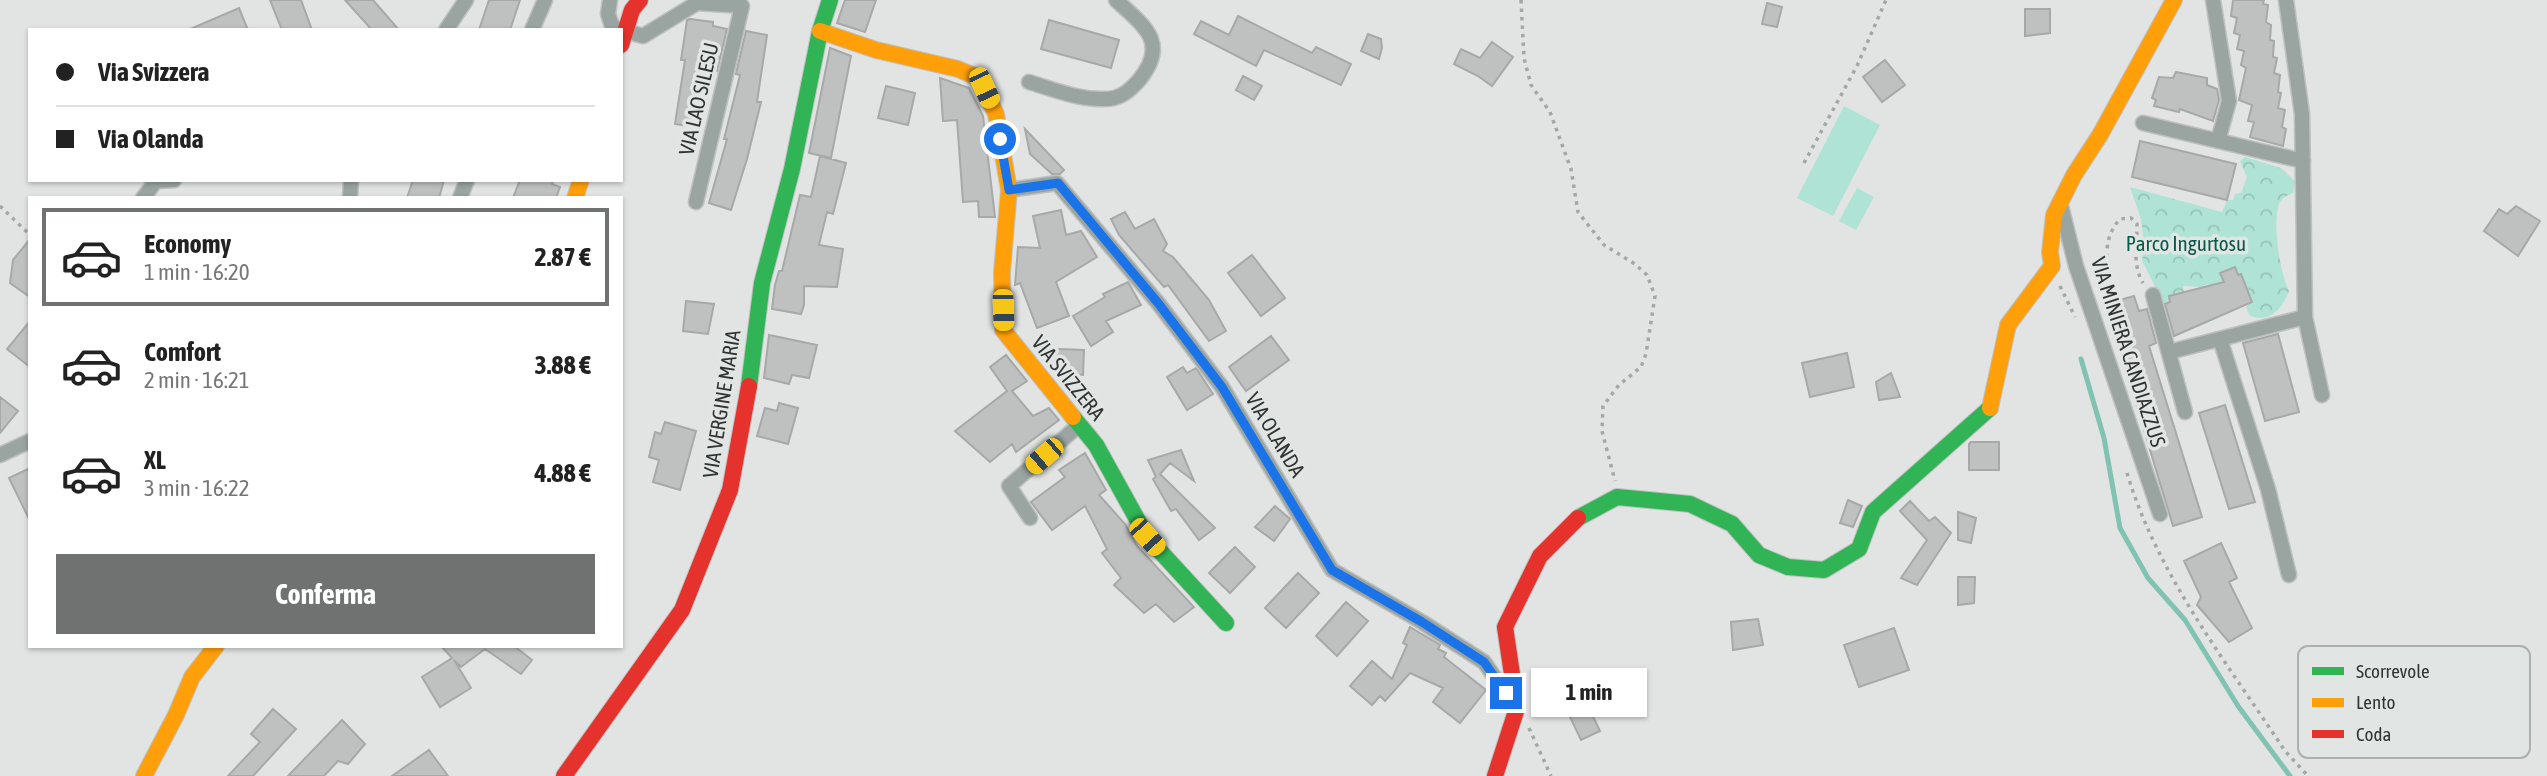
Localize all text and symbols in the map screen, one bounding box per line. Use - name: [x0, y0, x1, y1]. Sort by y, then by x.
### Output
- street label: VIA LAO SILESU: [673, 40, 723, 157]
- text: Via Svizzera: [98, 57, 209, 87]
- car: [966, 65, 1003, 111]
- route start: [984, 123, 1016, 155]
- text: Via Olanda: [98, 124, 204, 154]
- icon: car: [60, 226, 123, 289]
- text: Economy: [144, 229, 231, 259]
- park label: Parco Ingurtosu: [2126, 231, 2246, 255]
- text: 2.87 €: [534, 242, 591, 272]
- street label: VIA MINIERA CANDIAZZUS: [2087, 254, 2171, 450]
- text: 1 min · 16:20: [144, 259, 250, 285]
- car: [992, 289, 1015, 331]
- street label: VIA VERGINE MARIA: [697, 327, 745, 480]
- street label: VIA SVIZZERA: [1027, 330, 1111, 425]
- icon: car: [60, 334, 123, 397]
- text: Comfort: [144, 337, 221, 367]
- text: 3.88 €: [534, 350, 591, 380]
- text: 2 min · 16:21: [144, 367, 250, 393]
- street label: VIA OLANDA: [1241, 388, 1311, 482]
- car: [1022, 434, 1067, 478]
- icon: car: [60, 442, 123, 505]
- text: XL: [144, 445, 166, 475]
- text: 4.88 €: [534, 458, 591, 488]
- text: 3 min · 16:22: [144, 475, 250, 501]
- car: [1126, 514, 1169, 560]
- button: Conferma: [56, 554, 595, 634]
- legend: [2298, 646, 2530, 758]
- text: Scorrevole: [2356, 660, 2430, 682]
- callout: 1 min: [1530, 668, 1646, 718]
- route end: [1490, 677, 1522, 709]
- text: 1 min: [1566, 679, 1612, 705]
- text: Lento: [2356, 691, 2395, 713]
- text: Coda: [2356, 723, 2391, 745]

